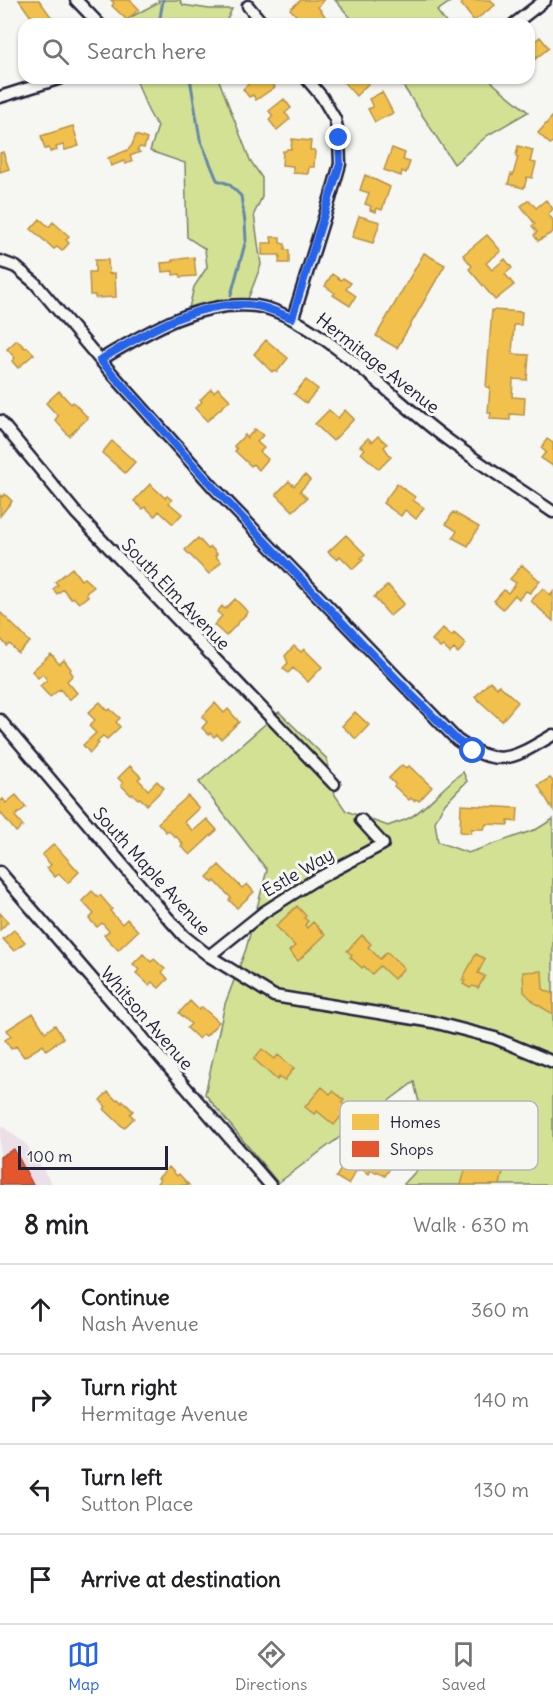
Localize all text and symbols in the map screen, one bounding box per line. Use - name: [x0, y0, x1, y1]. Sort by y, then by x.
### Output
- search box: [18, 18, 535, 84]
- icon: search: [39, 35, 72, 68]
- text: Search here: [87, 37, 206, 65]
- route end: [325, 124, 351, 150]
- street label: Hermitage Avenue: [312, 308, 444, 418]
- street label: South Elm Avenue: [117, 533, 235, 655]
- route start: [459, 737, 485, 763]
- street label: South Maple Avenue: [88, 802, 216, 940]
- street label: Estle Way: [258, 842, 338, 902]
- street label: Whitson Avenue: [96, 961, 198, 1075]
- legend: [340, 1101, 538, 1170]
- text: Homes: [390, 1112, 440, 1132]
- text: Shops: [390, 1139, 434, 1159]
- scale bar: [18, 1143, 168, 1170]
- text: 100 m: [27, 1146, 72, 1166]
- text: 8 min: [24, 1208, 89, 1241]
- text: Walk · 630 m: [413, 1212, 529, 1237]
- text: Continue: [81, 1283, 170, 1311]
- icon: ahead: [24, 1293, 57, 1326]
- text: 360 m: [471, 1297, 529, 1322]
- text: Nash Avenue: [81, 1311, 199, 1336]
- text: Turn right: [81, 1373, 177, 1401]
- icon: right: [24, 1383, 57, 1416]
- text: 140 m: [474, 1387, 529, 1412]
- text: Hermitage Avenue: [81, 1401, 248, 1426]
- text: Turn left: [81, 1463, 162, 1491]
- icon: left: [24, 1473, 57, 1506]
- text: 130 m: [474, 1477, 529, 1502]
- text: Sutton Place: [81, 1491, 193, 1516]
- icon: arrive: [24, 1563, 57, 1596]
- text: Arrive at destination: [81, 1565, 281, 1593]
- tab: Map: [67, 1638, 100, 1694]
- tab: Directions: [235, 1638, 307, 1694]
- tab: Saved: [442, 1638, 486, 1694]

